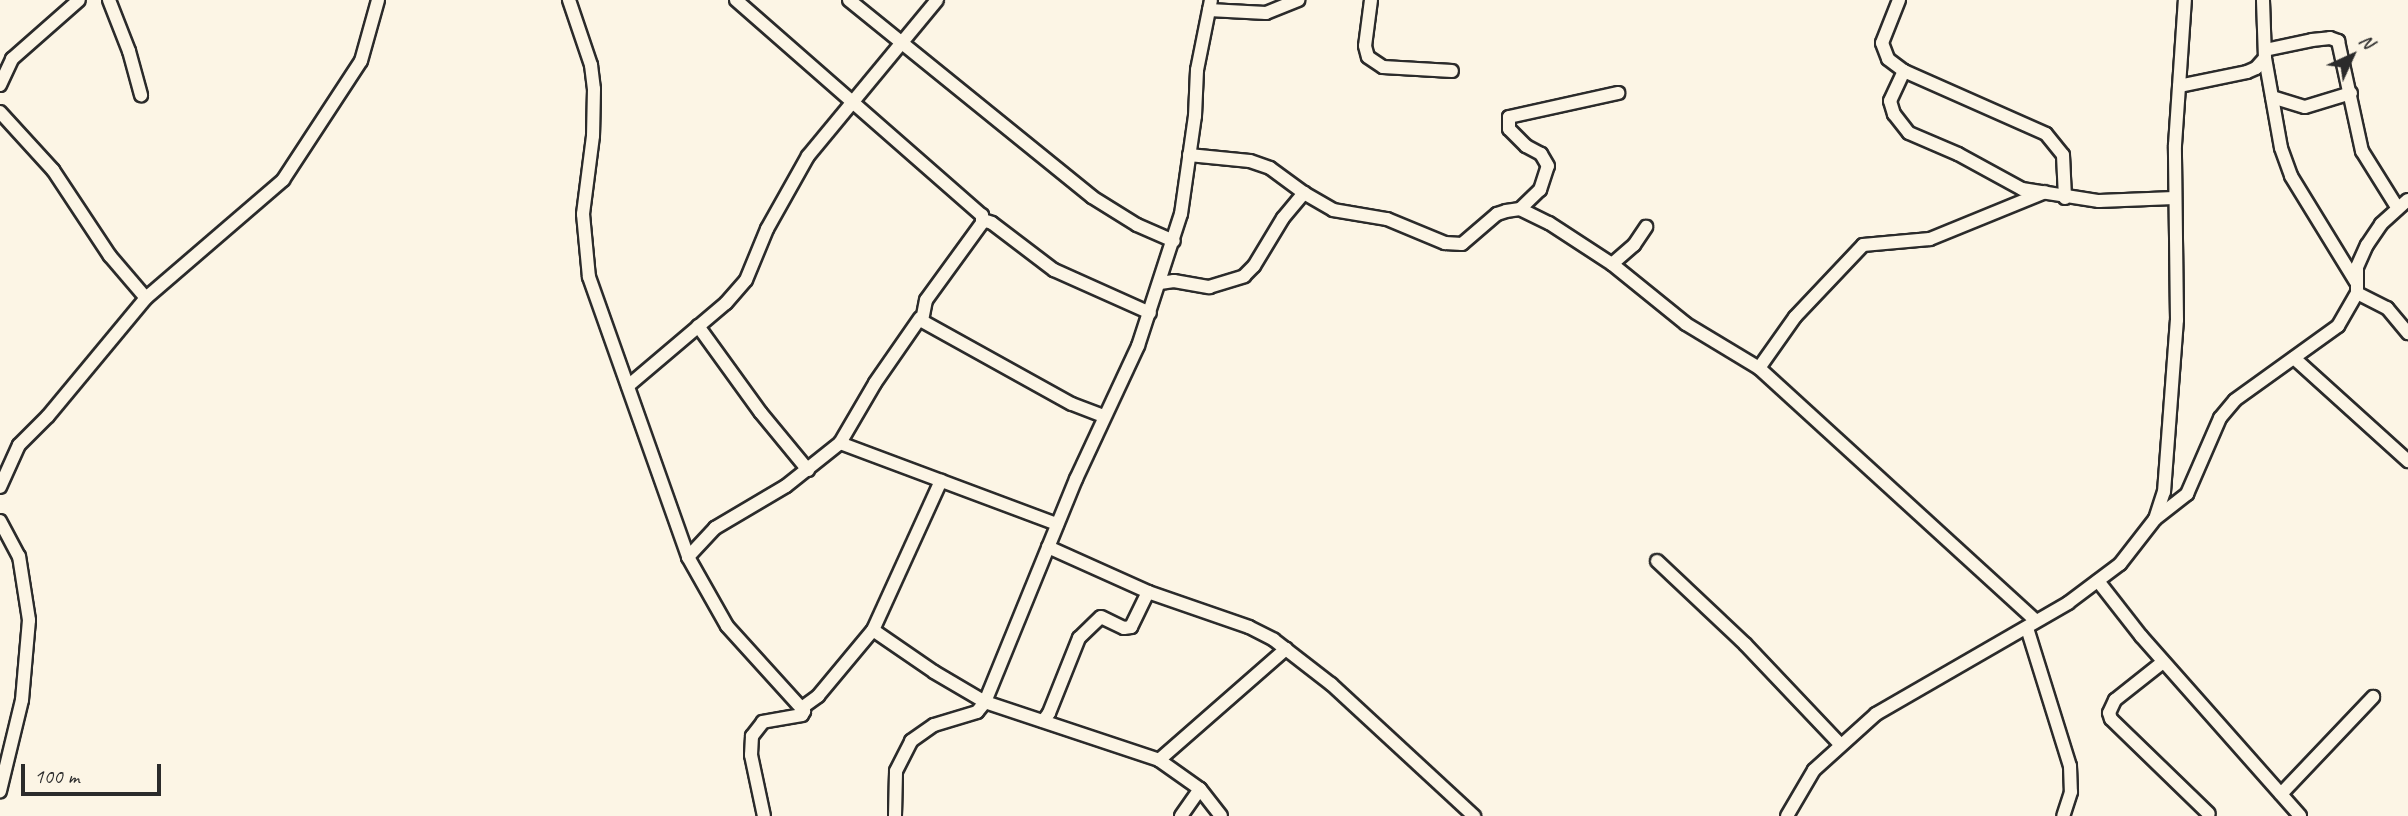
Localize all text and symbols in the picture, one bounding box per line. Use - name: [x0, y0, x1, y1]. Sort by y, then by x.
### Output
- north arrow: [2317, 21, 2387, 91]
- text: N: [2354, 29, 2379, 54]
- scale bar: [24, 750, 164, 794]
- text: 100 m: [34, 763, 79, 789]

